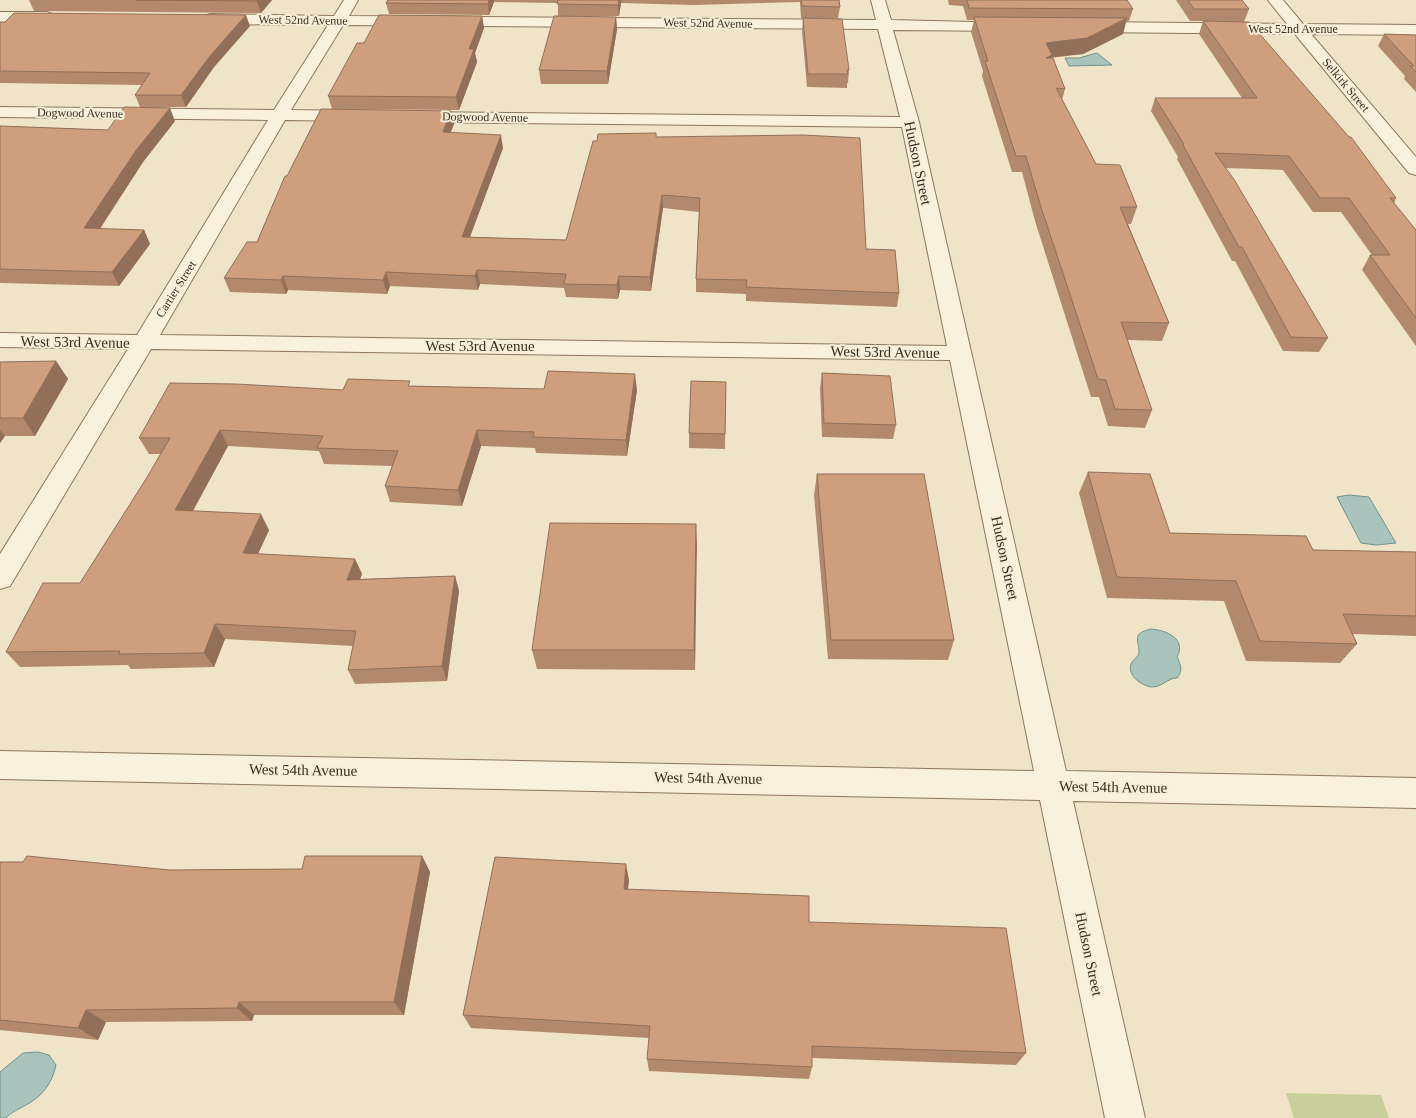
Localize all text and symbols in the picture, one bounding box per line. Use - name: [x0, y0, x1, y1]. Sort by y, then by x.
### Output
- street label: West 52nd Avenue: [258, 12, 348, 28]
- street label: West 52nd Avenue: [663, 15, 753, 31]
- street label: West 52nd Avenue: [1248, 22, 1338, 36]
- street label: Selkirk Street: [1320, 55, 1373, 115]
- street label: Dogwood Avenue: [37, 105, 123, 121]
- street label: Dogwood Avenue: [442, 109, 528, 125]
- street label: Hudson Street: [901, 120, 935, 207]
- street label: Cartier Street: [153, 257, 199, 320]
- street label: West 53rd Avenue: [20, 333, 130, 351]
- street label: West 53rd Avenue: [425, 338, 535, 354]
- street label: West 53rd Avenue: [830, 343, 940, 361]
- street label: Hudson Street: [988, 515, 1022, 602]
- street label: West 54th Avenue: [249, 761, 358, 779]
- street label: West 54th Avenue: [654, 769, 763, 787]
- street label: West 54th Avenue: [1059, 778, 1168, 796]
- street label: Hudson Street: [1072, 911, 1106, 998]

